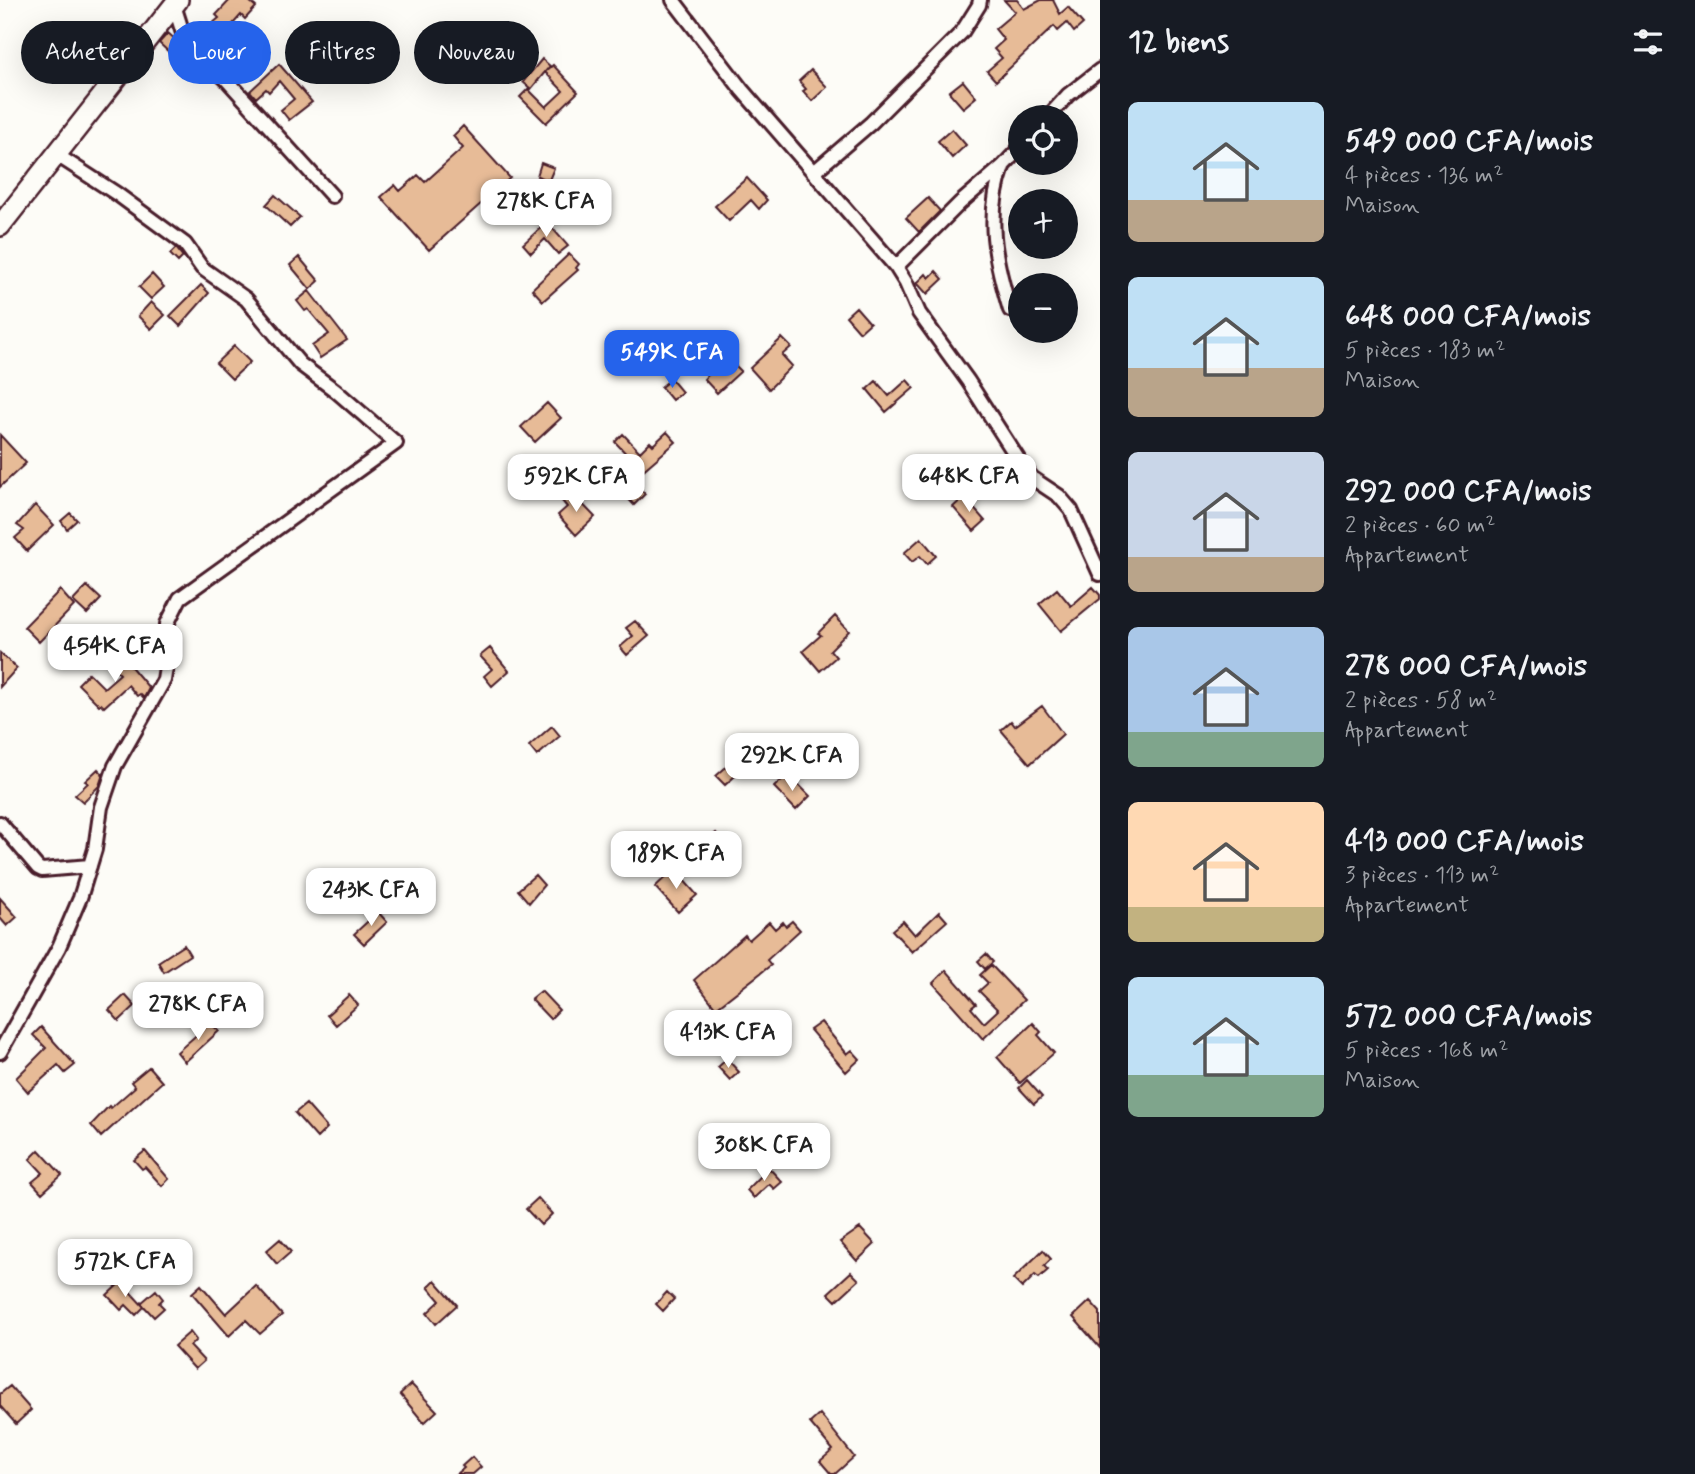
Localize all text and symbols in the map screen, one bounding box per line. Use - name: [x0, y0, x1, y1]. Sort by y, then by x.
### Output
- chip: Acheter: [21, 21, 154, 84]
- chip: Louer: [168, 21, 271, 84]
- chip: Filtres: [285, 21, 400, 84]
- chip: Nouveau: [414, 21, 539, 84]
- text: 12 biens: [1128, 23, 1229, 62]
- icon: filters: [1629, 23, 1667, 61]
- map controls: [1008, 105, 1078, 343]
- button: locate: [1008, 105, 1078, 175]
- text: 549 000 CFA/mois: [1345, 122, 1593, 161]
- icon: home: [1184, 130, 1268, 214]
- text: 4 pièces · 136 m²: [1345, 161, 1504, 191]
- pin: 278K CFA: [474, 180, 618, 239]
- text: 278K CFA: [497, 187, 595, 217]
- button: +: [1008, 189, 1078, 259]
- text: Maison: [1345, 191, 1420, 221]
- button: −: [1008, 273, 1078, 343]
- text: 648 000 CFA/mois: [1345, 297, 1591, 336]
- icon: home: [1184, 305, 1268, 389]
- pin: 549K CFA: [600, 330, 744, 390]
- text: 5 pièces · 183 m²: [1345, 336, 1505, 366]
- text: 549K CFA: [620, 338, 724, 368]
- text: Maison: [1345, 366, 1420, 396]
- pin: 592K CFA: [504, 454, 648, 514]
- pin: 648K CFA: [897, 454, 1041, 514]
- text: 592K CFA: [524, 462, 628, 492]
- text: 648K CFA: [918, 462, 1020, 492]
- text: 292 000 CFA/mois: [1345, 472, 1592, 511]
- icon: home: [1184, 480, 1268, 564]
- text: 2 pièces · 60 m²: [1345, 511, 1495, 541]
- text: Appartement: [1345, 541, 1469, 571]
- pin: 454K CFA: [43, 624, 187, 684]
- text: 454K CFA: [64, 632, 166, 662]
- text: 278 000 CFA/mois: [1345, 647, 1587, 686]
- icon: home: [1184, 655, 1268, 739]
- text: 2 pièces · 58 m²: [1345, 686, 1497, 716]
- text: Appartement: [1345, 716, 1469, 746]
- pin: 292K CFA: [720, 734, 864, 793]
- text: 292K CFA: [741, 741, 843, 771]
- text: 413 000 CFA/mois: [1345, 822, 1584, 861]
- icon: home: [1184, 830, 1268, 914]
- pin: 189K CFA: [604, 832, 748, 891]
- text: 189K CFA: [627, 839, 725, 869]
- text: 3 pièces · 113 m²: [1345, 861, 1499, 891]
- pin: 243K CFA: [299, 869, 443, 928]
- text: 243K CFA: [322, 876, 420, 906]
- text: Appartement: [1345, 891, 1469, 921]
- pin: 278K CFA: [126, 982, 270, 1042]
- text: 278K CFA: [149, 990, 247, 1020]
- text: 572 000 CFA/mois: [1345, 997, 1592, 1036]
- icon: home: [1184, 1005, 1268, 1089]
- pin: 413K CFA: [656, 1010, 800, 1070]
- text: 413K CFA: [680, 1018, 776, 1048]
- text: 5 pièces · 168 m²: [1345, 1036, 1508, 1066]
- text: Maison: [1345, 1066, 1420, 1096]
- pin: 308K CFA: [692, 1124, 836, 1183]
- text: 308K CFA: [714, 1131, 814, 1161]
- pin: 572K CFA: [53, 1240, 197, 1299]
- text: 572K CFA: [74, 1247, 176, 1277]

